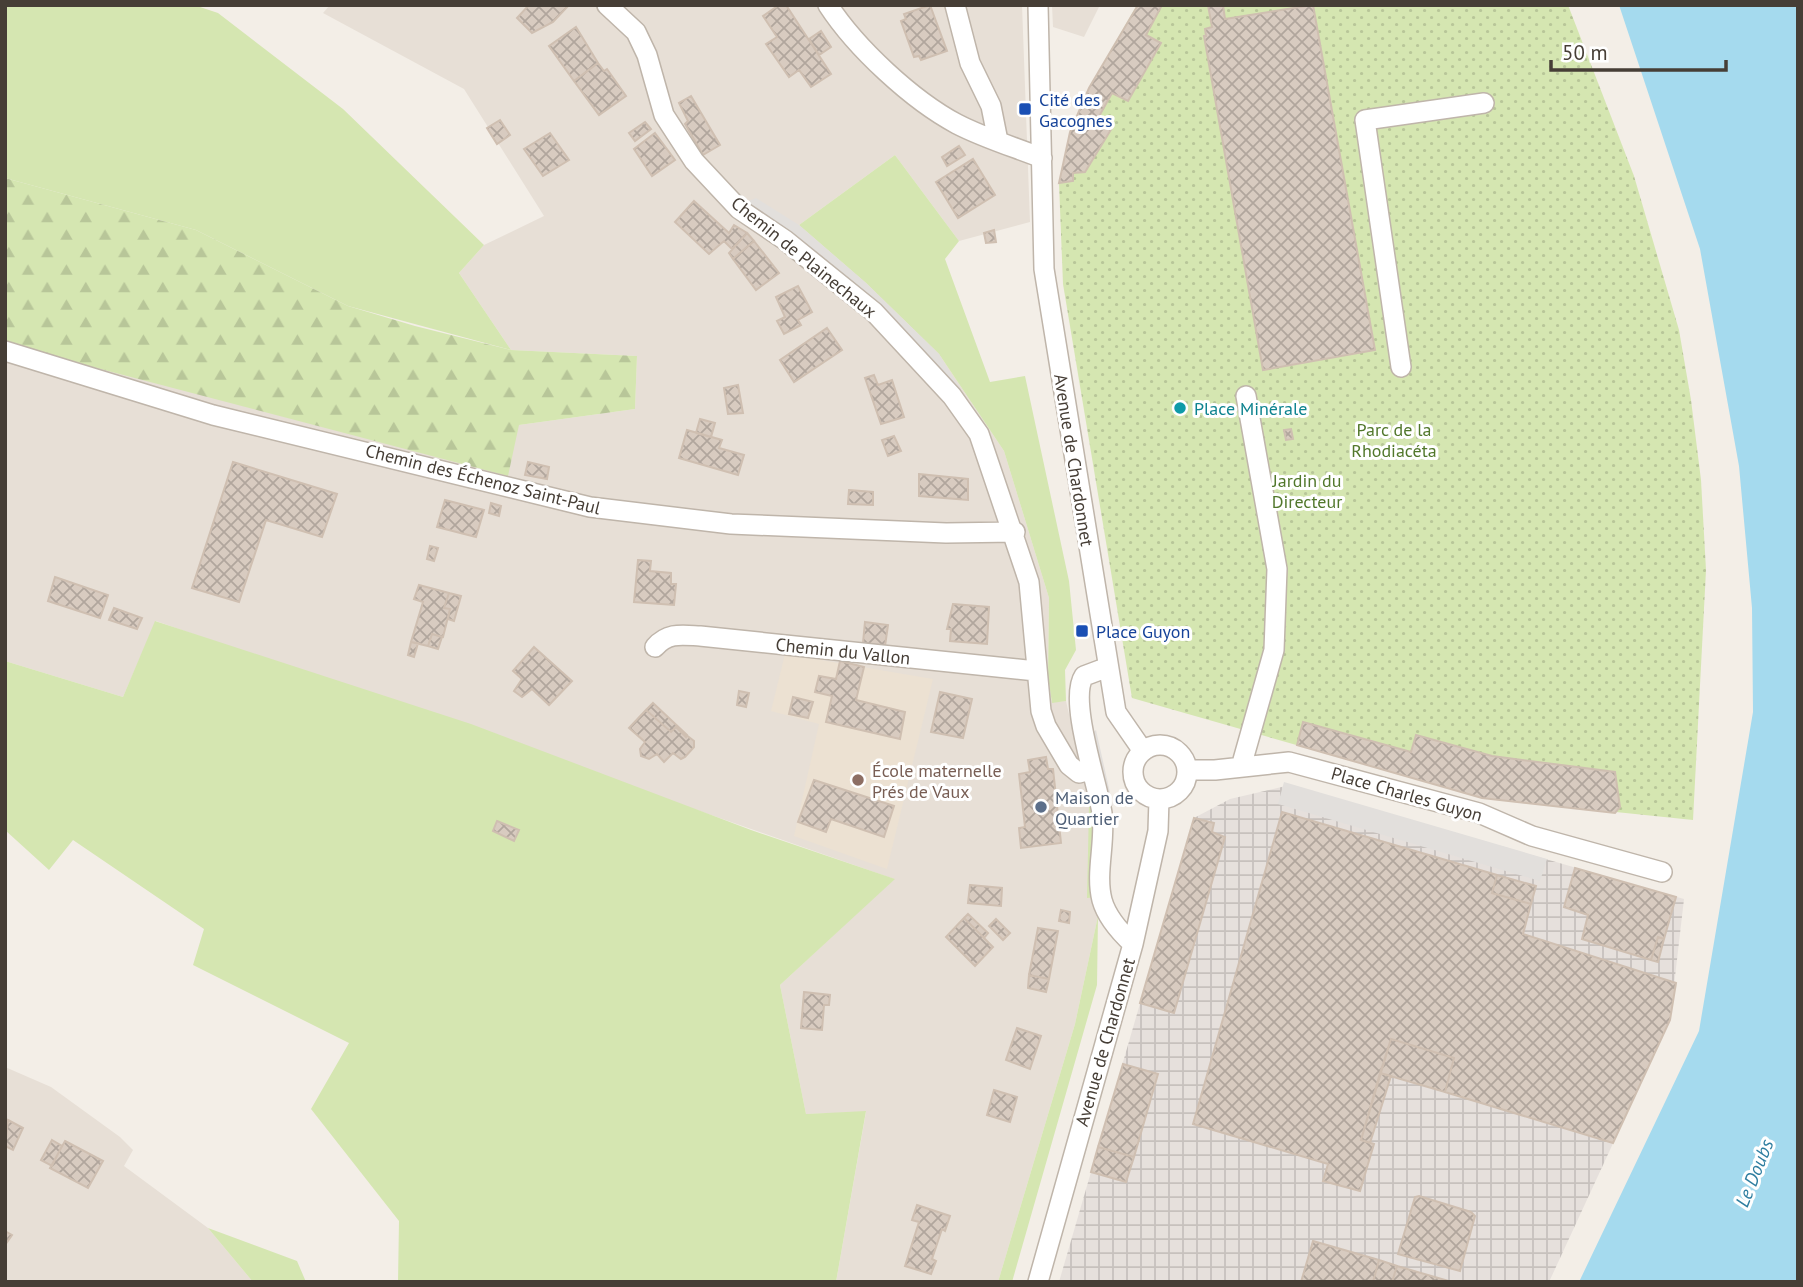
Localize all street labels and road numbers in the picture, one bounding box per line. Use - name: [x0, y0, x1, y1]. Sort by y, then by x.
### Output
- street label: Chemin de Plainechaux: [727, 191, 881, 323]
- street label: Avenue de Chardonnet: [1049, 372, 1099, 548]
- street label: Chemin des Échenoz Saint-Paul: [363, 439, 604, 520]
- street label: Chemin du Vallon: [775, 632, 911, 670]
- street label: Place Charles Guyon: [1329, 761, 1485, 827]
- street label: Avenue de Chardonnet: [1070, 955, 1140, 1129]

